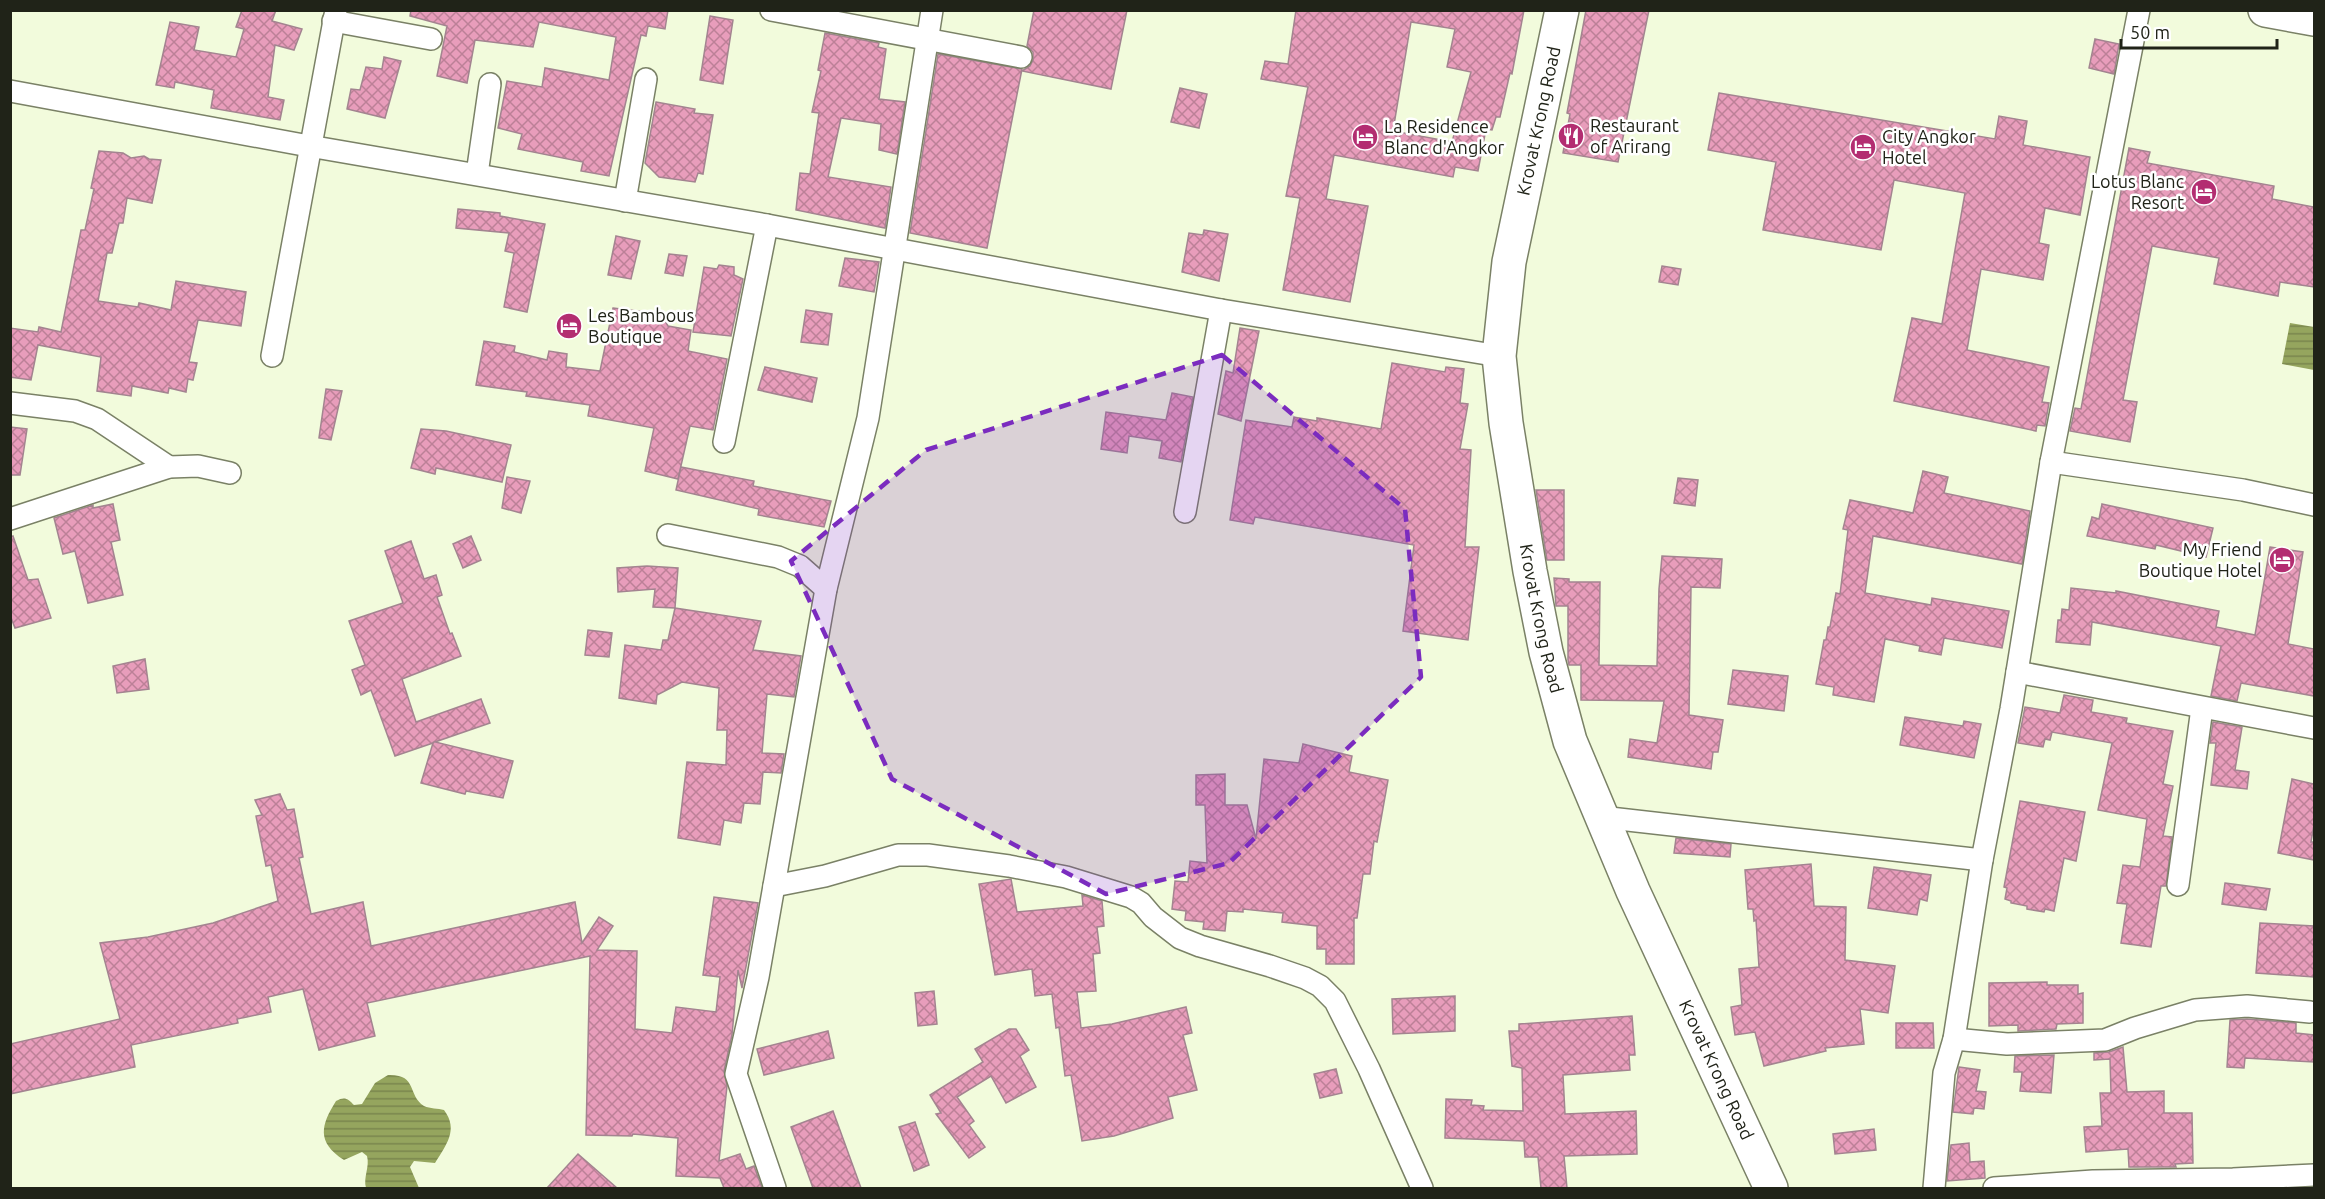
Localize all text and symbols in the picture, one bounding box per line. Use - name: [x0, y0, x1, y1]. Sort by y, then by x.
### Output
- scale bar: [2121, 12, 2277, 50]
- text: 50 m: [2130, 22, 2170, 42]
- street label: Krovat Krong Road: [1512, 44, 1564, 197]
- place label: Restaurant of Arirang: [1590, 115, 1679, 156]
- place label: La Residence Blanc d'Angkor: [1384, 116, 1504, 157]
- restaurant icon: Restaurant of Arirang: [1556, 121, 1586, 151]
- hotel icon: La Residence Blanc d'Angkor: [1350, 122, 1380, 152]
- place label: City Angkor Hotel: [1882, 126, 1976, 167]
- hotel icon: City Angkor Hotel: [1848, 132, 1878, 162]
- place label: Lotus Blanc Resort: [2091, 171, 2184, 212]
- hotel icon: Lotus Blanc Resort: [2189, 177, 2219, 207]
- place label: Les Bambous Boutique: [588, 305, 695, 346]
- hotel icon: Les Bambous Boutique: [554, 311, 584, 341]
- place label: My Friend Boutique Hotel: [2139, 539, 2262, 580]
- street label: Krovat Krong Road: [1517, 542, 1568, 695]
- hotel icon: My Friend Boutique Hotel: [2267, 545, 2297, 575]
- street label: Krovat Krong Road: [1676, 996, 1758, 1143]

